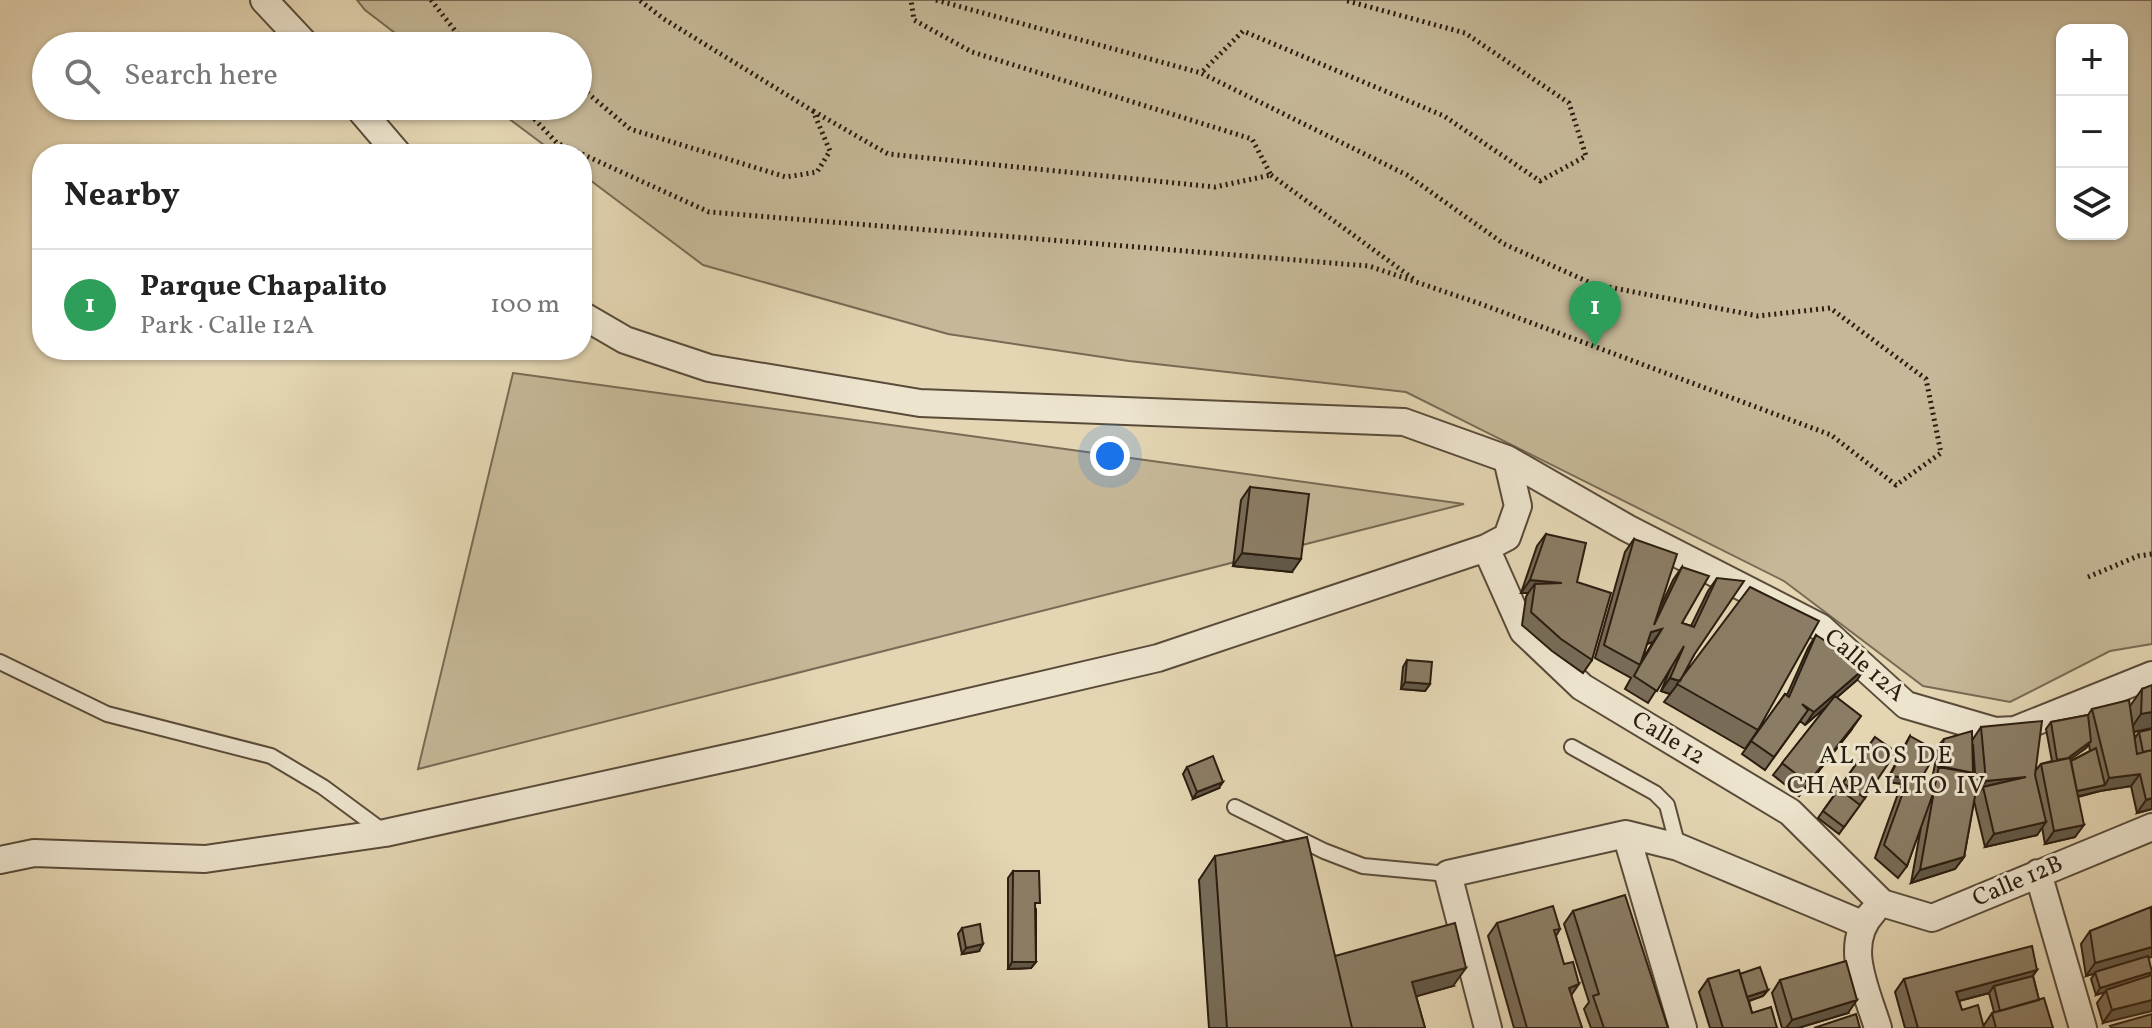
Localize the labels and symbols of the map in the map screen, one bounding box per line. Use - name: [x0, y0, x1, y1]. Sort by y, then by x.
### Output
- pin: 1: [1569, 281, 1621, 347]
- your location: [1090, 436, 1130, 476]
- street label: Calle 12A: [1816, 621, 1912, 711]
- street label: Calle 12: [1625, 704, 1711, 774]
- district label: ALTOS DE CHAPALITO IV: [1787, 738, 1987, 804]
- street label: Calle 12B: [1967, 848, 2069, 916]

